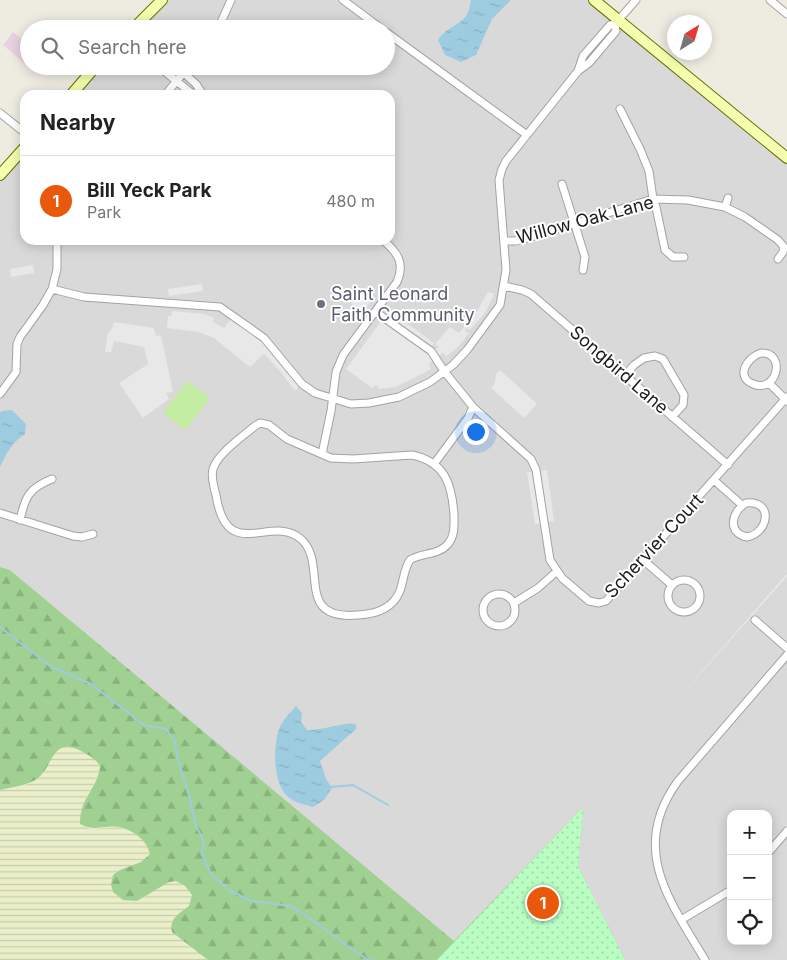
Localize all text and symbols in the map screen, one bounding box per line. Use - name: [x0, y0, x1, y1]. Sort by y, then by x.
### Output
- north arrow: [667, 15, 712, 60]
- search box: [20, 20, 395, 75]
- icon: search: [38, 34, 66, 62]
- text: Search here: [78, 36, 187, 59]
- text: Nearby: [40, 110, 115, 135]
- text: Bill Yeck Park: [87, 179, 212, 202]
- text: 1: [53, 191, 59, 211]
- text: 480 m: [326, 191, 375, 211]
- street label: Willow Oak Lane: [514, 191, 656, 248]
- text: Park: [87, 202, 121, 222]
- place label: Saint Leonard Faith Community: [331, 283, 475, 325]
- marker: Saint Leonard Faith Community: [315, 298, 327, 310]
- street label: Songbird Lane: [566, 321, 673, 418]
- your location: [463, 419, 489, 445]
- street label: Schervier Court: [600, 489, 707, 602]
- map controls: [727, 810, 772, 945]
- button: +: [727, 810, 772, 855]
- button: −: [727, 855, 772, 900]
- pin: 1: [527, 884, 559, 922]
- button: locate: [727, 900, 772, 945]

